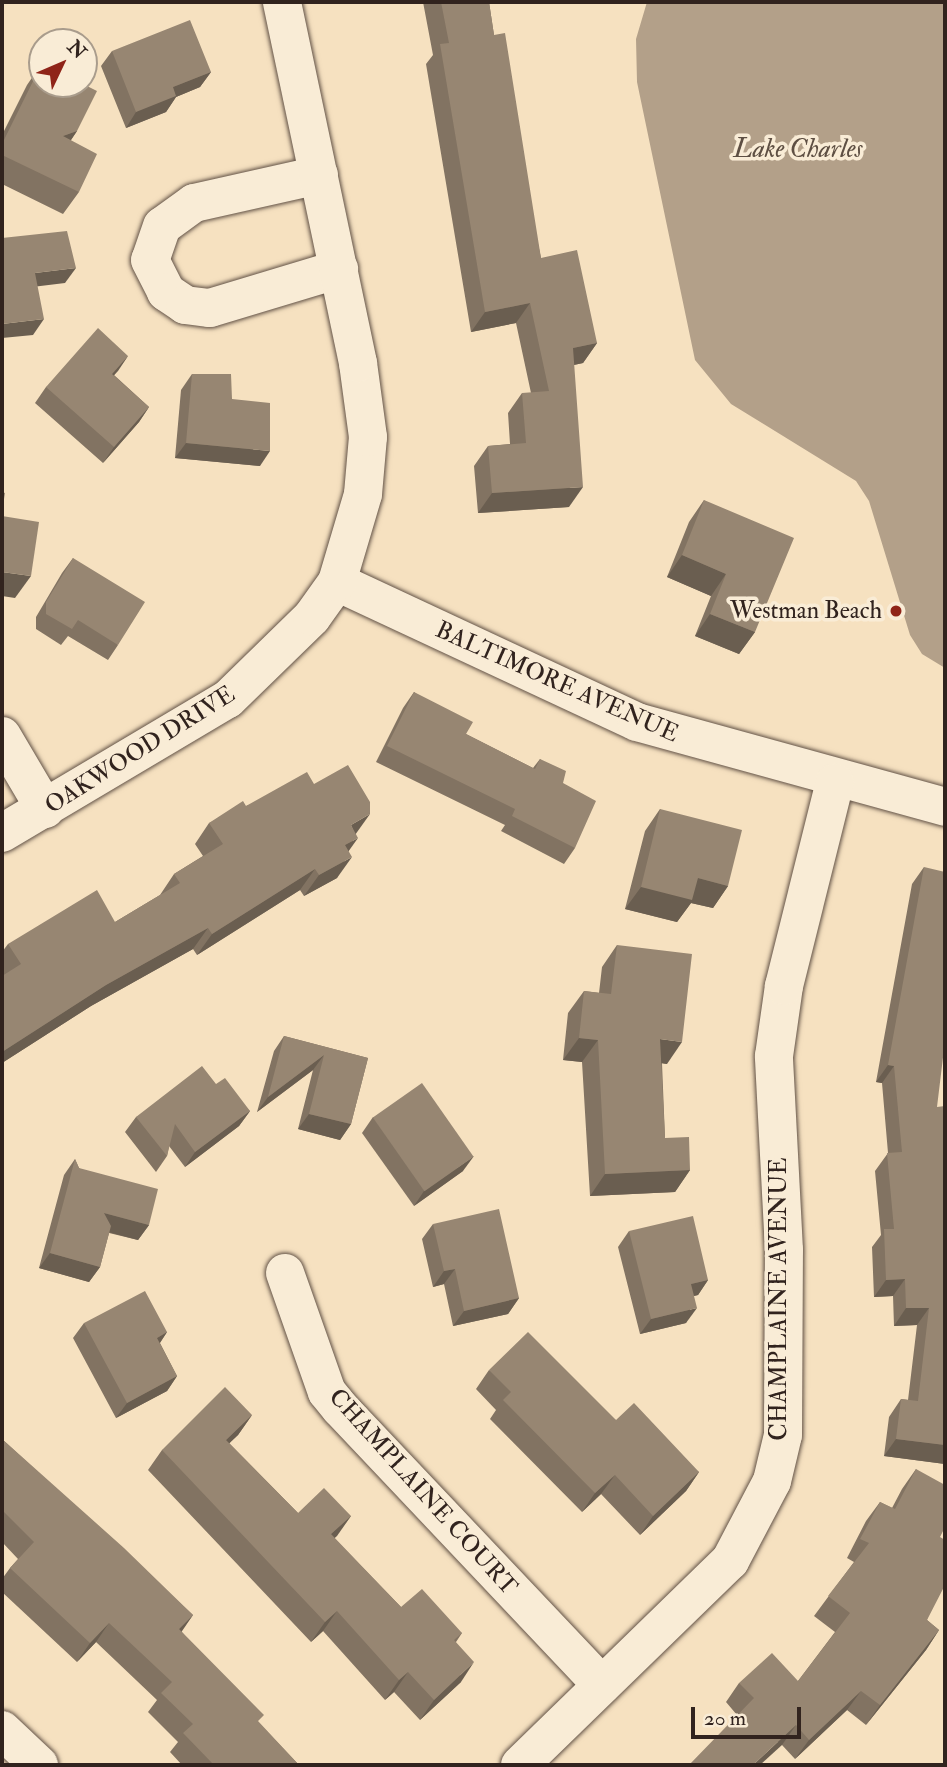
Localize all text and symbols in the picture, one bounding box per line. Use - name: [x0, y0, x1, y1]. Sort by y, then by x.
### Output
- north arrow: [28, 28, 98, 98]
- text: N: [62, 35, 91, 64]
- water label: Lake Charles: [733, 134, 863, 166]
- place label: Westman Beach: [730, 597, 882, 625]
- marker: Westman Beach: [888, 603, 904, 619]
- street label: BALTIMORE AVENUE: [431, 615, 683, 749]
- street label: OAKWOOD DRIVE: [40, 680, 240, 820]
- street label: CHAMPLAINE AVENUE: [765, 1157, 793, 1441]
- street label: CHAMPLAINE COURT: [323, 1383, 523, 1601]
- scale bar: [695, 1694, 805, 1738]
- text: 20 m: [704, 1705, 746, 1732]

